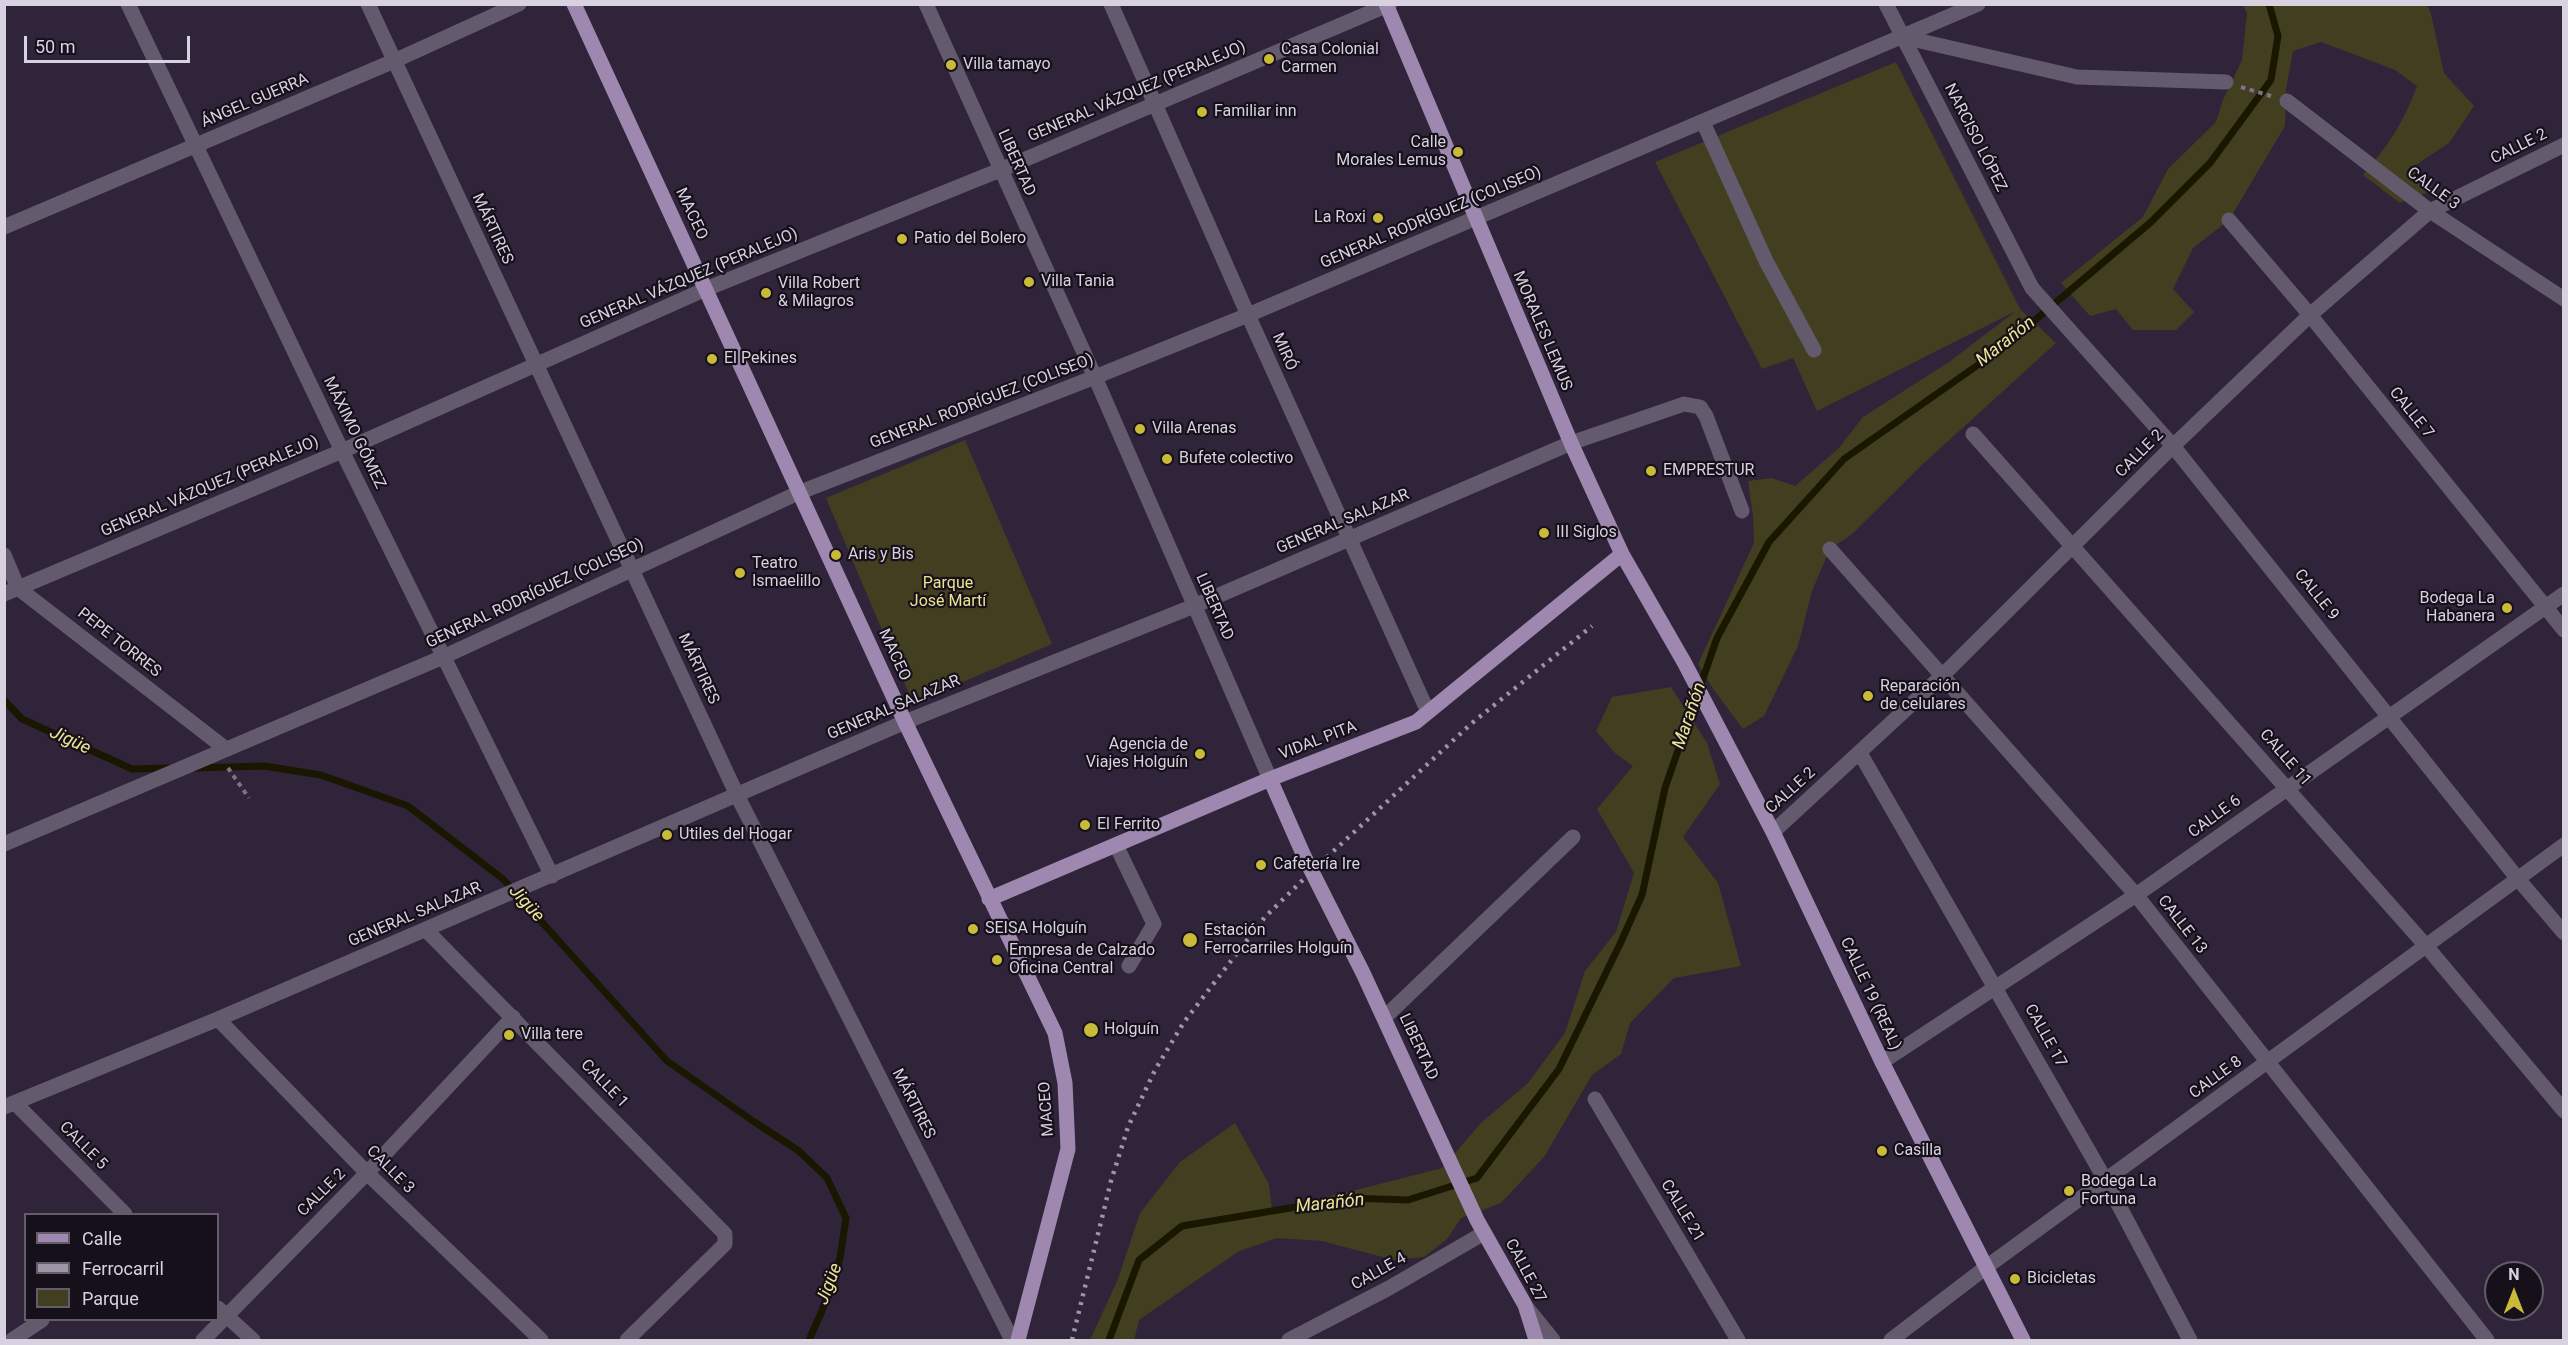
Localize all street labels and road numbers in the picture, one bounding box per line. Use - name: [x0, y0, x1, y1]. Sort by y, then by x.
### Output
- street label: GENERAL VÁZQUEZ (PERALEJO): [1025, 37, 1249, 147]
- street label: ÁNGEL GUERRA: [198, 70, 312, 132]
- street label: NARCISO LÓPEZ: [1939, 81, 2011, 195]
- street label: CALLE 2: [2488, 125, 2550, 169]
- street label: LIBERTAD: [993, 127, 1039, 199]
- street label: GENERAL RODRÍGUEZ (COLISEO): [1318, 163, 1544, 273]
- street label: CALLE 3: [2403, 164, 2463, 214]
- street label: MACEO: [671, 185, 711, 243]
- street label: MÁRTIRES: [467, 190, 517, 268]
- street label: GENERAL VÁZQUEZ (PERALEJO): [577, 224, 801, 334]
- street label: MORALES LEMUS: [1508, 268, 1576, 394]
- street label: MIRÓ: [1267, 330, 1301, 374]
- street label: GENERAL RODRÍGUEZ (COLISEO): [868, 350, 1096, 454]
- street label: MÁXIMO GÓMEZ: [319, 374, 389, 492]
- street label: CALLE 7: [2385, 384, 2437, 442]
- street label: CALLE 2: [2112, 426, 2168, 482]
- street label: GENERAL VÁZQUEZ (PERALEJO): [98, 432, 322, 542]
- street label: GENERAL SALAZAR: [1274, 485, 1412, 559]
- street label: GENERAL RODRÍGUEZ (COLISEO): [423, 535, 647, 653]
- street label: CALLE 9: [2290, 566, 2342, 624]
- street label: LIBERTAD: [1191, 571, 1237, 643]
- street label: PEPE TORRES: [73, 604, 165, 682]
- street label: MACEO: [874, 626, 914, 684]
- street label: MÁRTIRES: [673, 630, 723, 708]
- street label: GENERAL SALAZAR: [825, 671, 963, 745]
- street label: VIDAL PITA: [1277, 717, 1359, 765]
- street label: CALLE 11: [2255, 726, 2315, 790]
- street label: CALLE 2: [1762, 764, 1820, 818]
- street label: CALLE 6: [2185, 792, 2245, 842]
- street label: GENERAL SALAZAR: [346, 878, 484, 952]
- street label: CALLE 13: [2153, 892, 2211, 958]
- street label: CALLE 19 (REAL): [1835, 935, 1905, 1053]
- street label: CALLE 17: [2020, 1001, 2070, 1071]
- street label: LIBERTAD: [1394, 1011, 1442, 1083]
- street label: CALLE 8: [2186, 1053, 2246, 1103]
- street label: CALLE 1: [576, 1056, 632, 1112]
- street label: MÁRTIRES: [887, 1066, 939, 1142]
- street label: MACEO: [1036, 1081, 1058, 1137]
- street label: CALLE 5: [55, 1118, 111, 1174]
- street label: CALLE 3: [362, 1142, 418, 1198]
- street label: CALLE 2: [294, 1165, 350, 1221]
- street label: CALLE 21: [1656, 1176, 1708, 1246]
- street label: CALLE 27: [1500, 1236, 1550, 1306]
- street label: CALLE 4: [1348, 1249, 1410, 1295]

